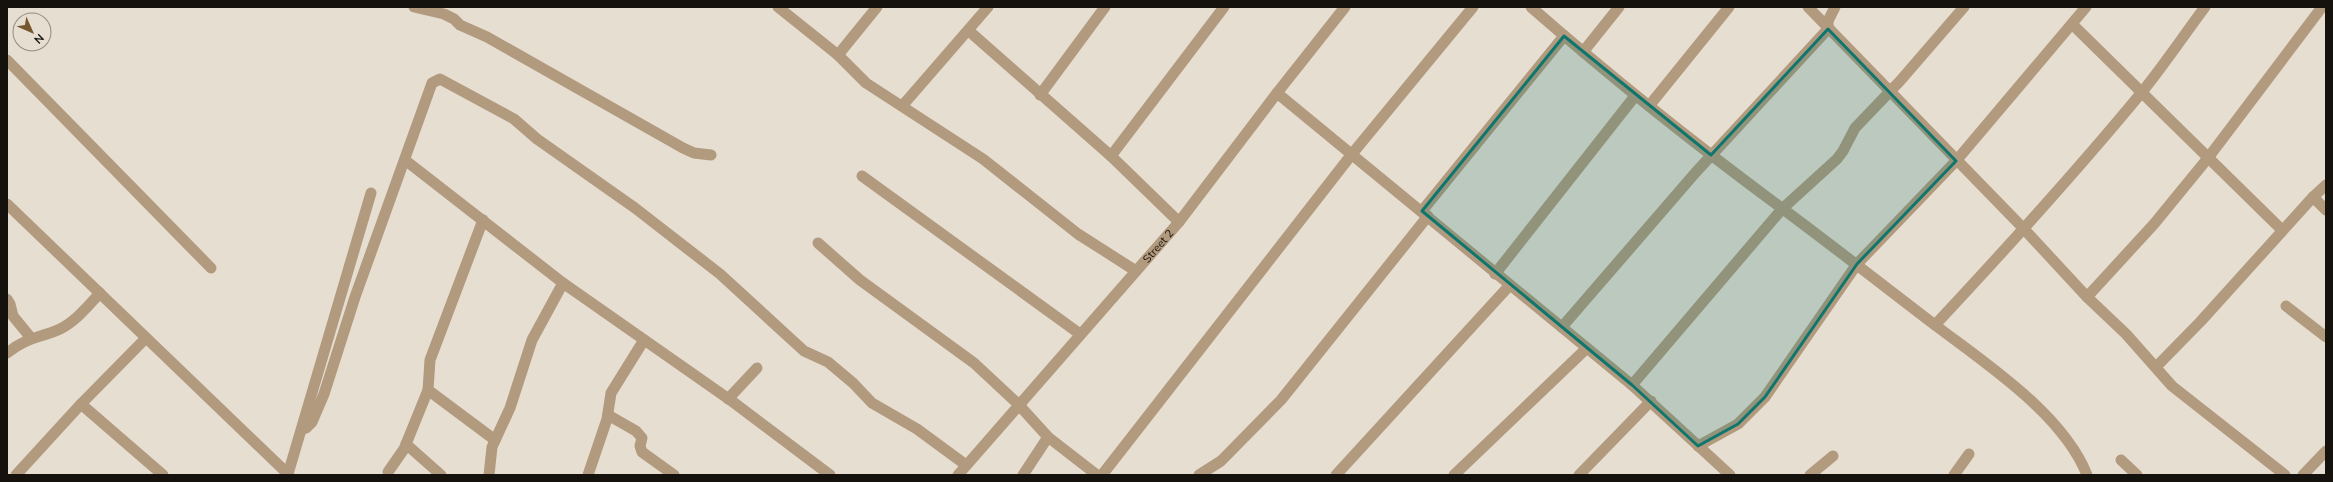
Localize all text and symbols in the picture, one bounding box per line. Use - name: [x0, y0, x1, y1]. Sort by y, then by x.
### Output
- north arrow: [12, 12, 52, 52]
- text: N: [31, 31, 47, 47]
- street label: Street 2: [1140, 226, 1177, 266]

